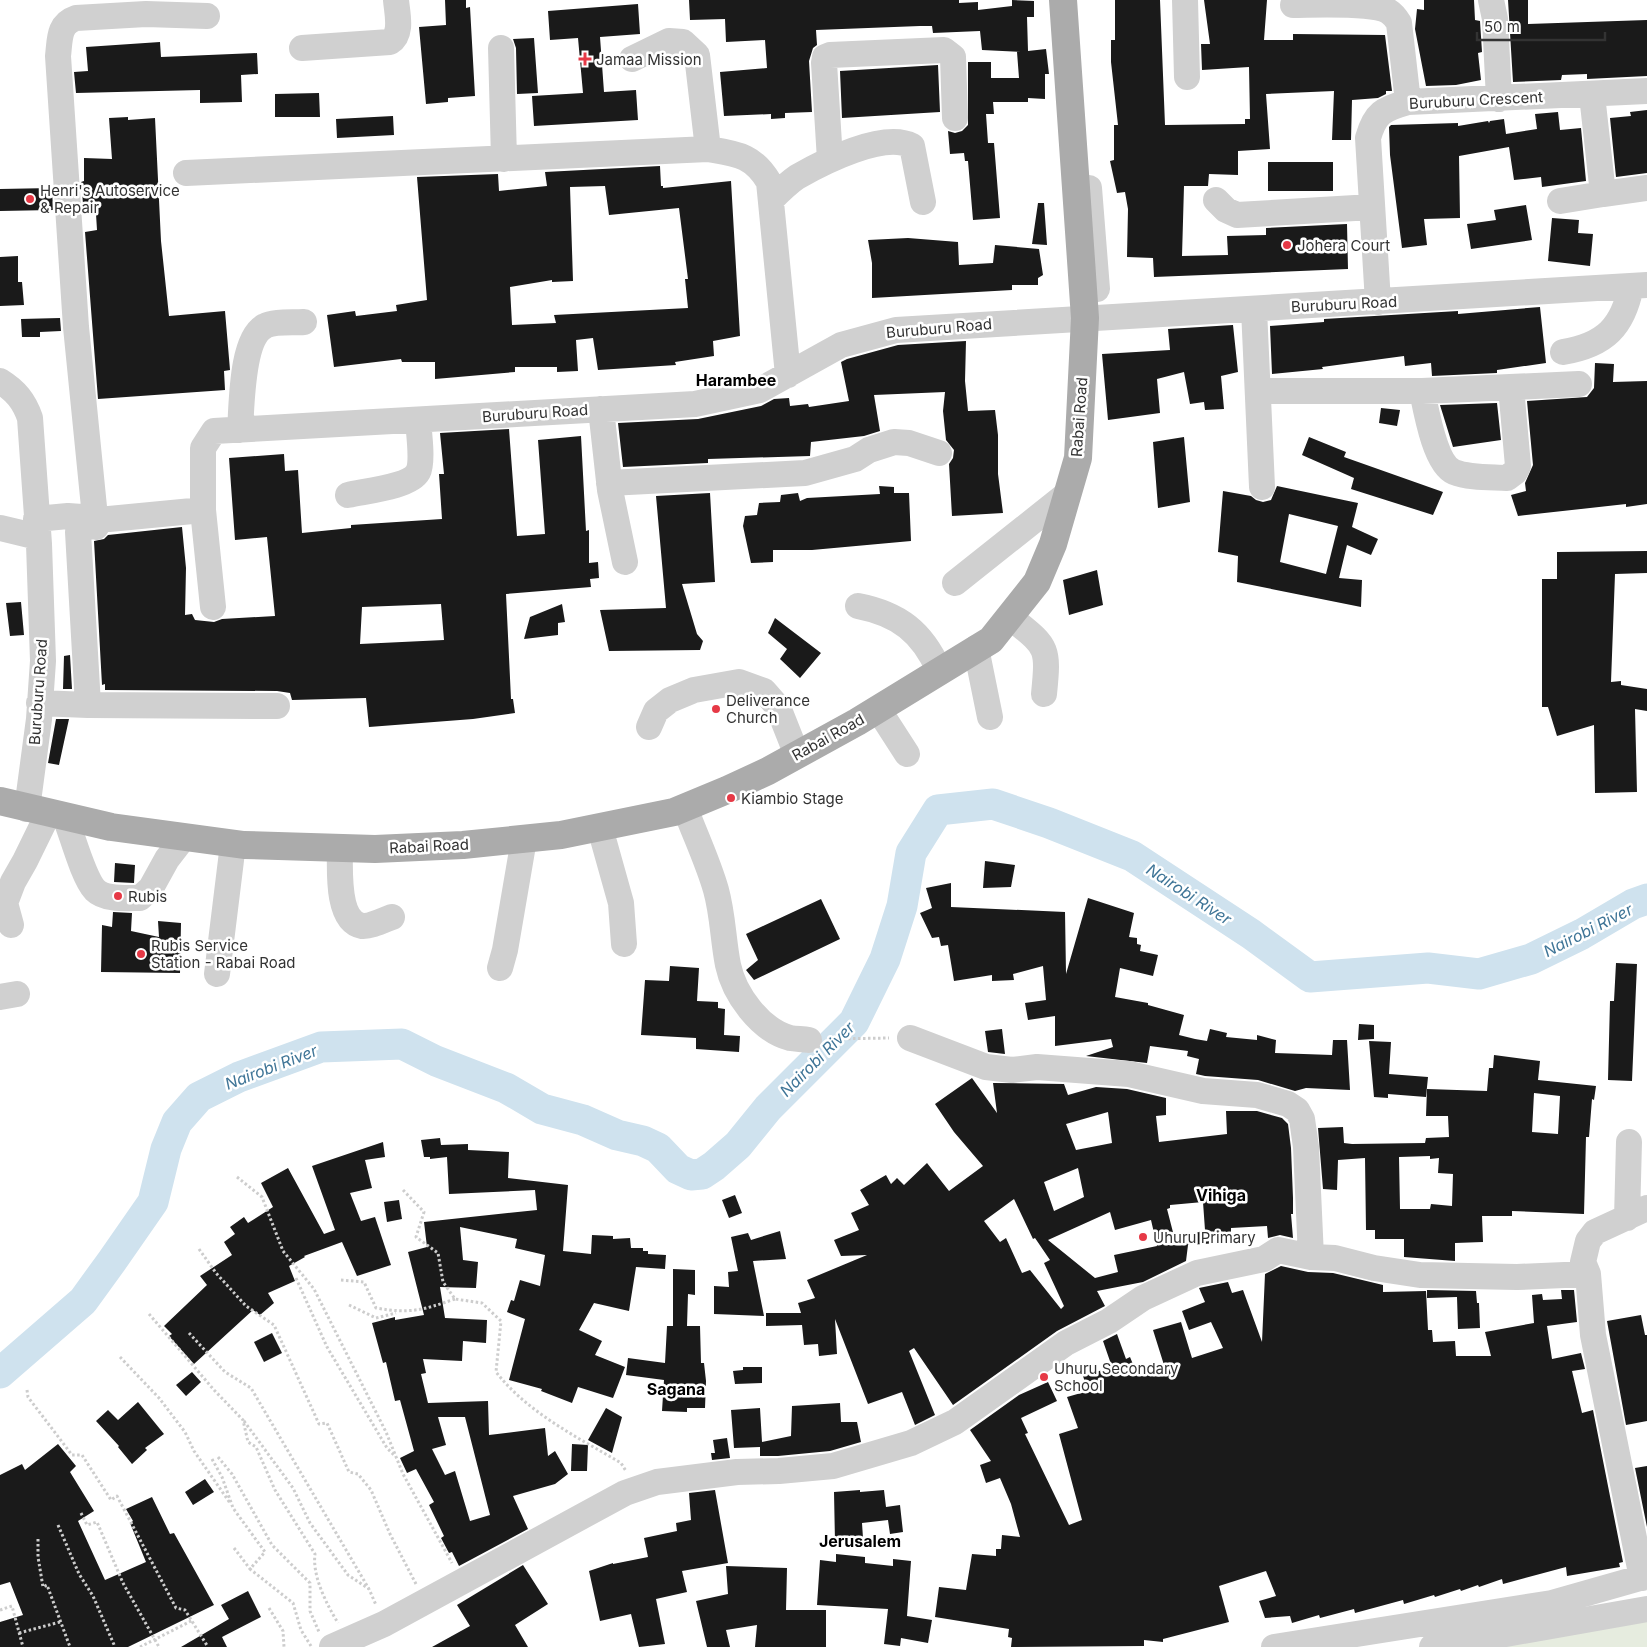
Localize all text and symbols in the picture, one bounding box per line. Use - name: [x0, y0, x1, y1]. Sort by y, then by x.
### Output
- scale bar: [1477, 10, 1604, 42]
- text: 50 m: [1484, 17, 1520, 36]
- place label: Jamaa Mission: [596, 50, 702, 69]
- marker: Jamaa Mission: [578, 52, 592, 66]
- street label: Buruburu Crescent: [1409, 87, 1544, 113]
- place label: Henri's Autoservice & Repair: [40, 181, 180, 217]
- marker: Henri's Autoservice & Repair: [24, 193, 36, 205]
- place label: Johera Court: [1297, 236, 1390, 255]
- marker: Johera Court: [1281, 239, 1293, 251]
- street label: Buruburu Road: [1290, 292, 1398, 316]
- street label: Buruburu Road: [885, 314, 993, 342]
- district label: Harambee: [696, 370, 776, 390]
- street label: Rabai Road: [1067, 377, 1091, 457]
- street label: Buruburu Road: [481, 400, 589, 426]
- street label: Buruburu Road: [25, 638, 51, 746]
- place label: Deliverance Church: [726, 691, 810, 727]
- marker: Deliverance Church: [710, 703, 722, 715]
- street label: Rabai Road: [788, 709, 868, 765]
- place label: Kiambio Stage: [741, 789, 844, 808]
- marker: Kiambio Stage: [725, 792, 737, 804]
- street label: Rabai Road: [389, 834, 469, 858]
- water label: Nairobi River: [1143, 859, 1236, 929]
- place label: Rubis: [128, 887, 167, 906]
- marker: Rubis: [112, 890, 124, 902]
- water label: Nairobi River: [1540, 899, 1637, 961]
- place label: Rubis Service Station - Rabai Road: [151, 936, 296, 972]
- marker: Rubis Service Station - Rabai Road: [135, 948, 147, 960]
- water label: Nairobi River: [775, 1017, 859, 1101]
- water label: Nairobi River: [222, 1040, 321, 1094]
- district label: Vihiga: [1196, 1185, 1246, 1205]
- place label: Uhuru Primary: [1153, 1228, 1256, 1247]
- marker: Uhuru Primary: [1137, 1231, 1149, 1243]
- place label: Uhuru Secondary School: [1054, 1359, 1179, 1395]
- marker: Uhuru Secondary School: [1038, 1371, 1050, 1383]
- district label: Sagana: [647, 1379, 705, 1399]
- district label: Jerusalem: [819, 1531, 901, 1551]

